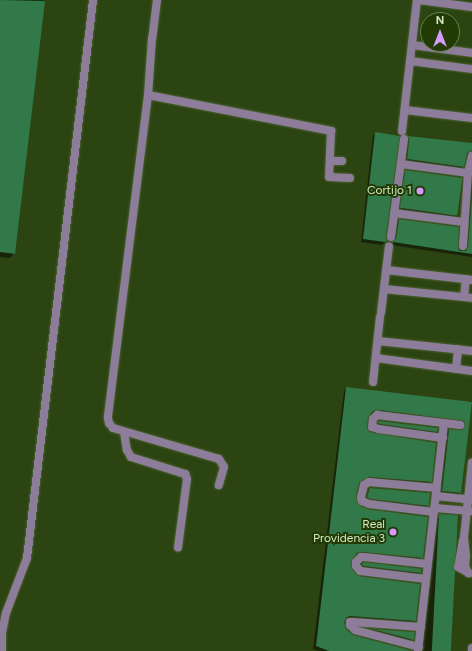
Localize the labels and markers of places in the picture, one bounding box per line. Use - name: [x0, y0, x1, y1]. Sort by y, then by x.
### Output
- place label: Cortijo 1: [367, 184, 412, 198]
- marker: Cortijo 1: [415, 186, 425, 196]
- place label: Real Providencia 3: [313, 518, 385, 546]
- marker: Real Providencia 3: [388, 527, 398, 537]

